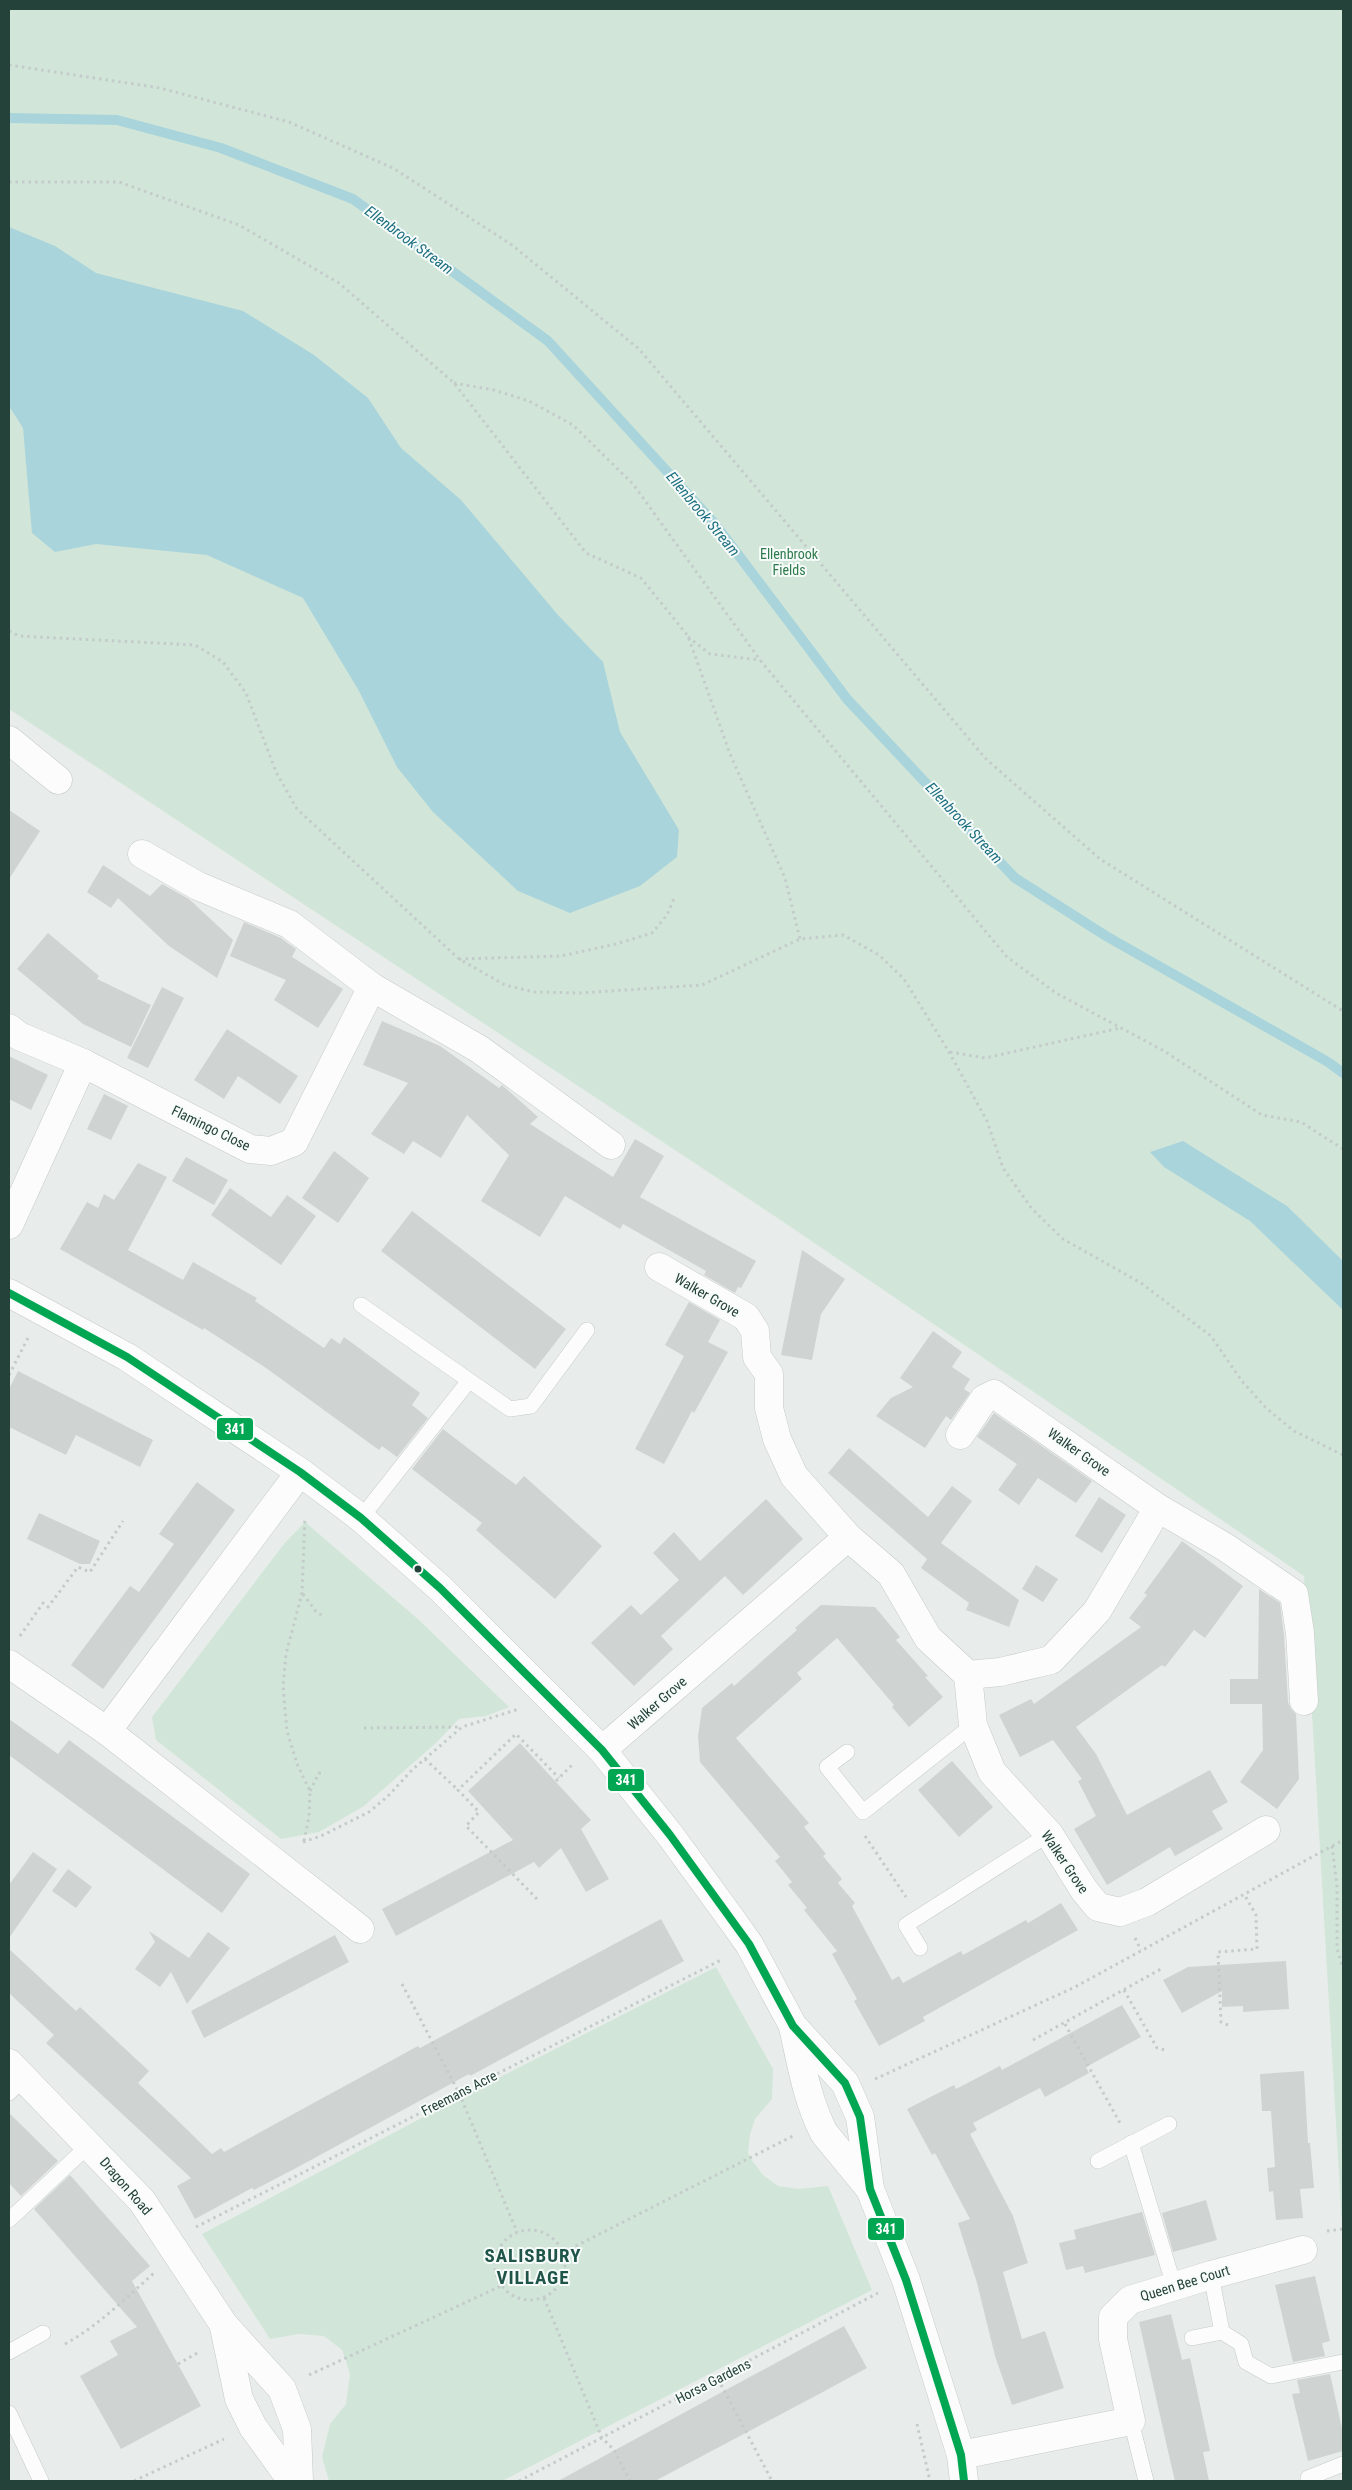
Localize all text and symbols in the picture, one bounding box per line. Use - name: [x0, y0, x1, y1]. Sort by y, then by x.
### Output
- water label: Ellenbrook Stream: [361, 202, 457, 278]
- water label: Ellenbrook Stream: [662, 468, 744, 560]
- park label: Ellenbrook Fields: [760, 546, 819, 578]
- water label: Ellenbrook Stream: [922, 779, 1006, 867]
- street label: Flamingo Close: [169, 1102, 253, 1154]
- street label: Walker Grove: [672, 1270, 743, 1320]
- line badge: 341: [216, 1417, 254, 1441]
- text: 341: [224, 1421, 246, 1437]
- street label: Walker Grove: [1045, 1425, 1114, 1480]
- unlabelled marker: [413, 1564, 423, 1574]
- street label: Walker Grove: [624, 1673, 690, 1733]
- line badge: 341: [607, 1768, 645, 1792]
- text: 341: [615, 1772, 637, 1788]
- street label: Walker Grove: [1038, 1828, 1092, 1897]
- street label: Freemans Acre: [419, 2067, 500, 2119]
- street label: Dragon Road: [97, 2154, 155, 2218]
- line badge: 341: [867, 2217, 905, 2241]
- text: 341: [875, 2221, 897, 2237]
- district label: SALISBURY VILLAGE: [485, 2244, 581, 2289]
- street label: Queen Bee Court: [1138, 2262, 1232, 2304]
- street label: Horsa Gardens: [673, 2355, 753, 2407]

